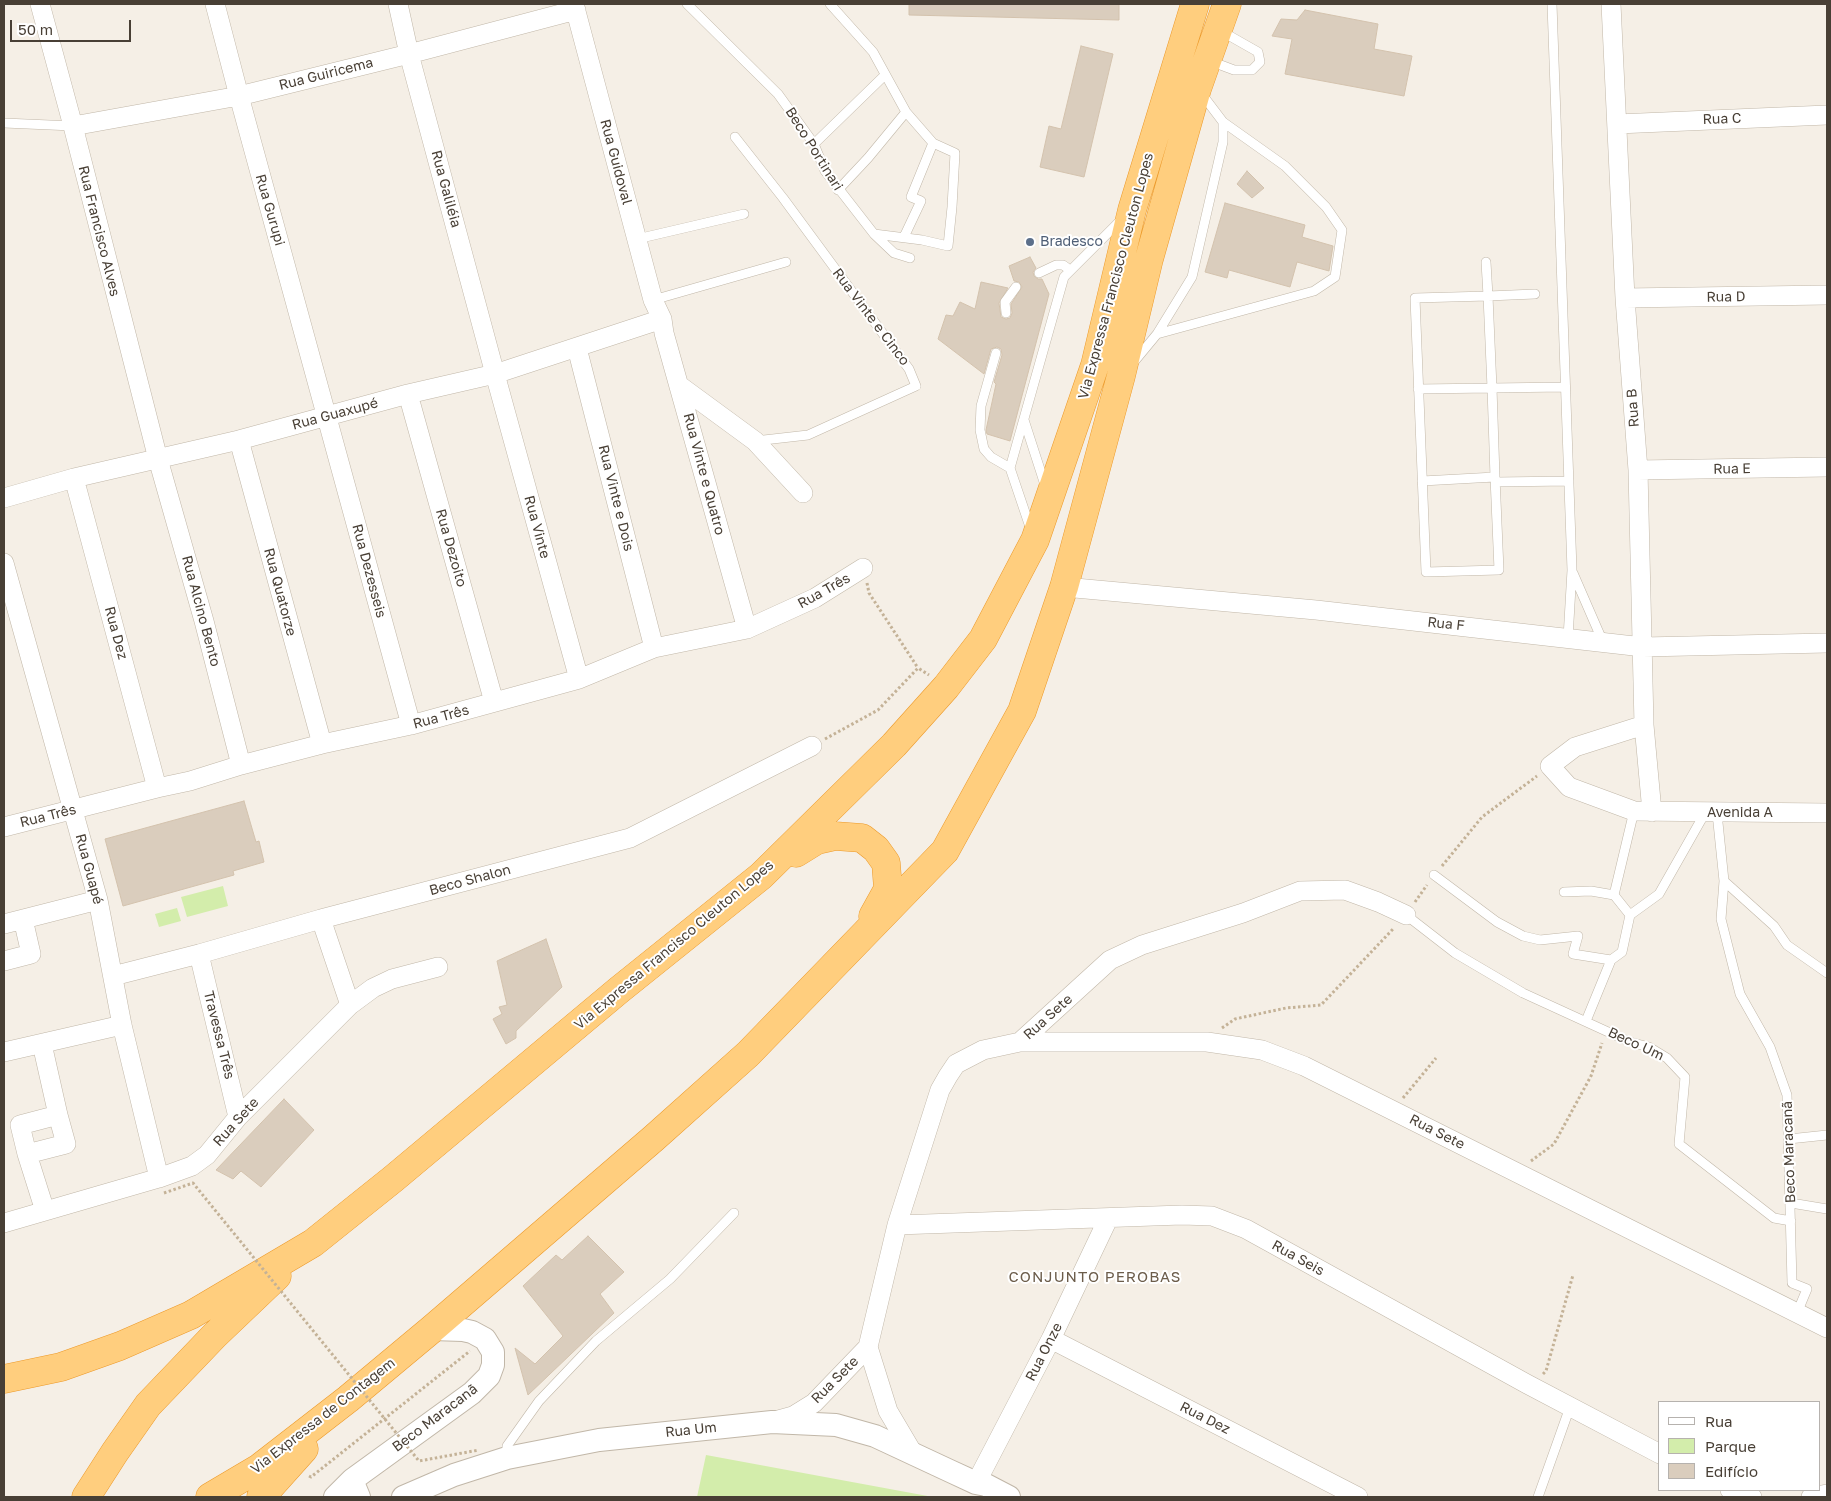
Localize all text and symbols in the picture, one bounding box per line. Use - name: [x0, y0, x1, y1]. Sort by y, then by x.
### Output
- scale bar: [12, 10, 134, 42]
- text: 50 m: [18, 20, 53, 38]
- street label: Rua Guiricema: [277, 54, 375, 94]
- street label: Beco Portinari: [782, 104, 846, 194]
- street label: Rua C: [1702, 110, 1742, 128]
- street label: Rua Guidoval: [597, 117, 635, 207]
- street label: Rua Galiléia: [428, 149, 464, 229]
- street label: Via Expressa Francisco Cleuton Lopes: [1075, 151, 1157, 401]
- street label: Rua Francisco Alves: [75, 164, 123, 298]
- street label: Rua Gurupi: [252, 172, 288, 248]
- place label: Bradesco: [1040, 234, 1103, 250]
- marker: Bradesco: [1024, 236, 1036, 248]
- street label: Rua Vinte e Cinco: [829, 265, 913, 369]
- street label: Rua D: [1706, 288, 1746, 306]
- street label: Rua B: [1623, 388, 1643, 428]
- street label: Rua Guaxupé: [290, 394, 380, 434]
- street label: Rua Vinte e Quatro: [680, 411, 728, 537]
- street label: Rua Vinte e Dois: [595, 443, 637, 553]
- street label: Rua E: [1713, 460, 1751, 478]
- street label: Rua Vinte: [521, 494, 553, 560]
- street label: Rua Dezoito: [432, 507, 470, 589]
- street label: Rua Dezesseis: [348, 522, 390, 620]
- street label: Rua Quatorze: [260, 546, 300, 638]
- street label: Rua Alcino Bento: [178, 554, 224, 668]
- street label: Rua Três: [795, 570, 853, 612]
- street label: Rua Dez: [101, 605, 131, 661]
- street label: Rua F: [1426, 614, 1466, 634]
- street label: Rua Três: [411, 701, 471, 733]
- street label: Rua Três: [18, 801, 78, 831]
- street label: Avenida A: [1707, 805, 1773, 821]
- street label: Rua Guapé: [72, 832, 106, 906]
- street label: Via Expressa Francisco Cleuton Lopes: [571, 857, 777, 1033]
- street label: Beco Shalon: [427, 861, 513, 899]
- street label: Travessa Três: [200, 989, 238, 1081]
- street label: Rua Sete: [1020, 991, 1076, 1043]
- street label: Beco Um: [1605, 1024, 1667, 1064]
- street label: Rua Sete: [210, 1094, 262, 1150]
- street label: Beco Maracanã: [1779, 1101, 1799, 1203]
- street label: Rua Sete: [1406, 1111, 1468, 1153]
- street label: Rua Seis: [1269, 1237, 1327, 1279]
- district label: CONJUNTO PEROBAS: [1007, 1268, 1183, 1286]
- street label: Rua Onze: [1022, 1320, 1066, 1384]
- street label: Rua Sete: [808, 1353, 862, 1407]
- street label: Via Expressa de Contagem: [248, 1354, 398, 1478]
- street label: Beco Maracanã: [389, 1381, 481, 1455]
- street label: Rua Dez: [1177, 1398, 1233, 1438]
- legend: [1658, 1401, 1821, 1491]
- text: Rua: [1705, 1412, 1732, 1430]
- street label: Rua Um: [664, 1419, 718, 1441]
- text: Parque: [1705, 1437, 1756, 1455]
- text: Edifício: [1705, 1462, 1758, 1480]

